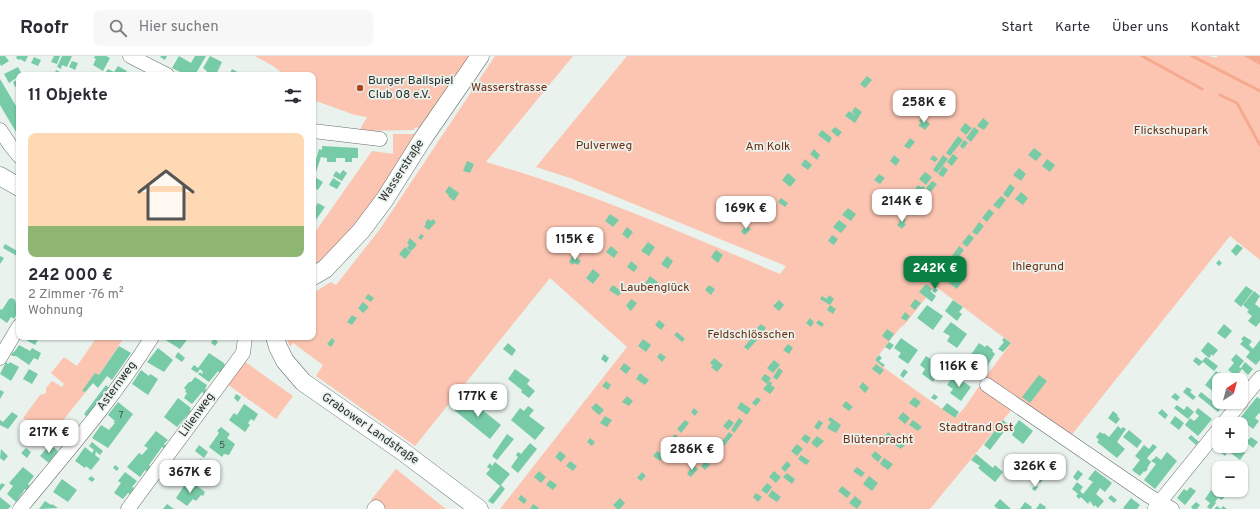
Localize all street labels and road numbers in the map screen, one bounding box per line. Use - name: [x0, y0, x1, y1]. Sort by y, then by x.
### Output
- street label: Wasserstraße: [376, 137, 428, 205]
- street label: Asternweg: [94, 358, 140, 414]
- street label: Grabower Landstraße: [318, 389, 422, 469]
- street label: Lilienweg: [176, 390, 218, 440]

